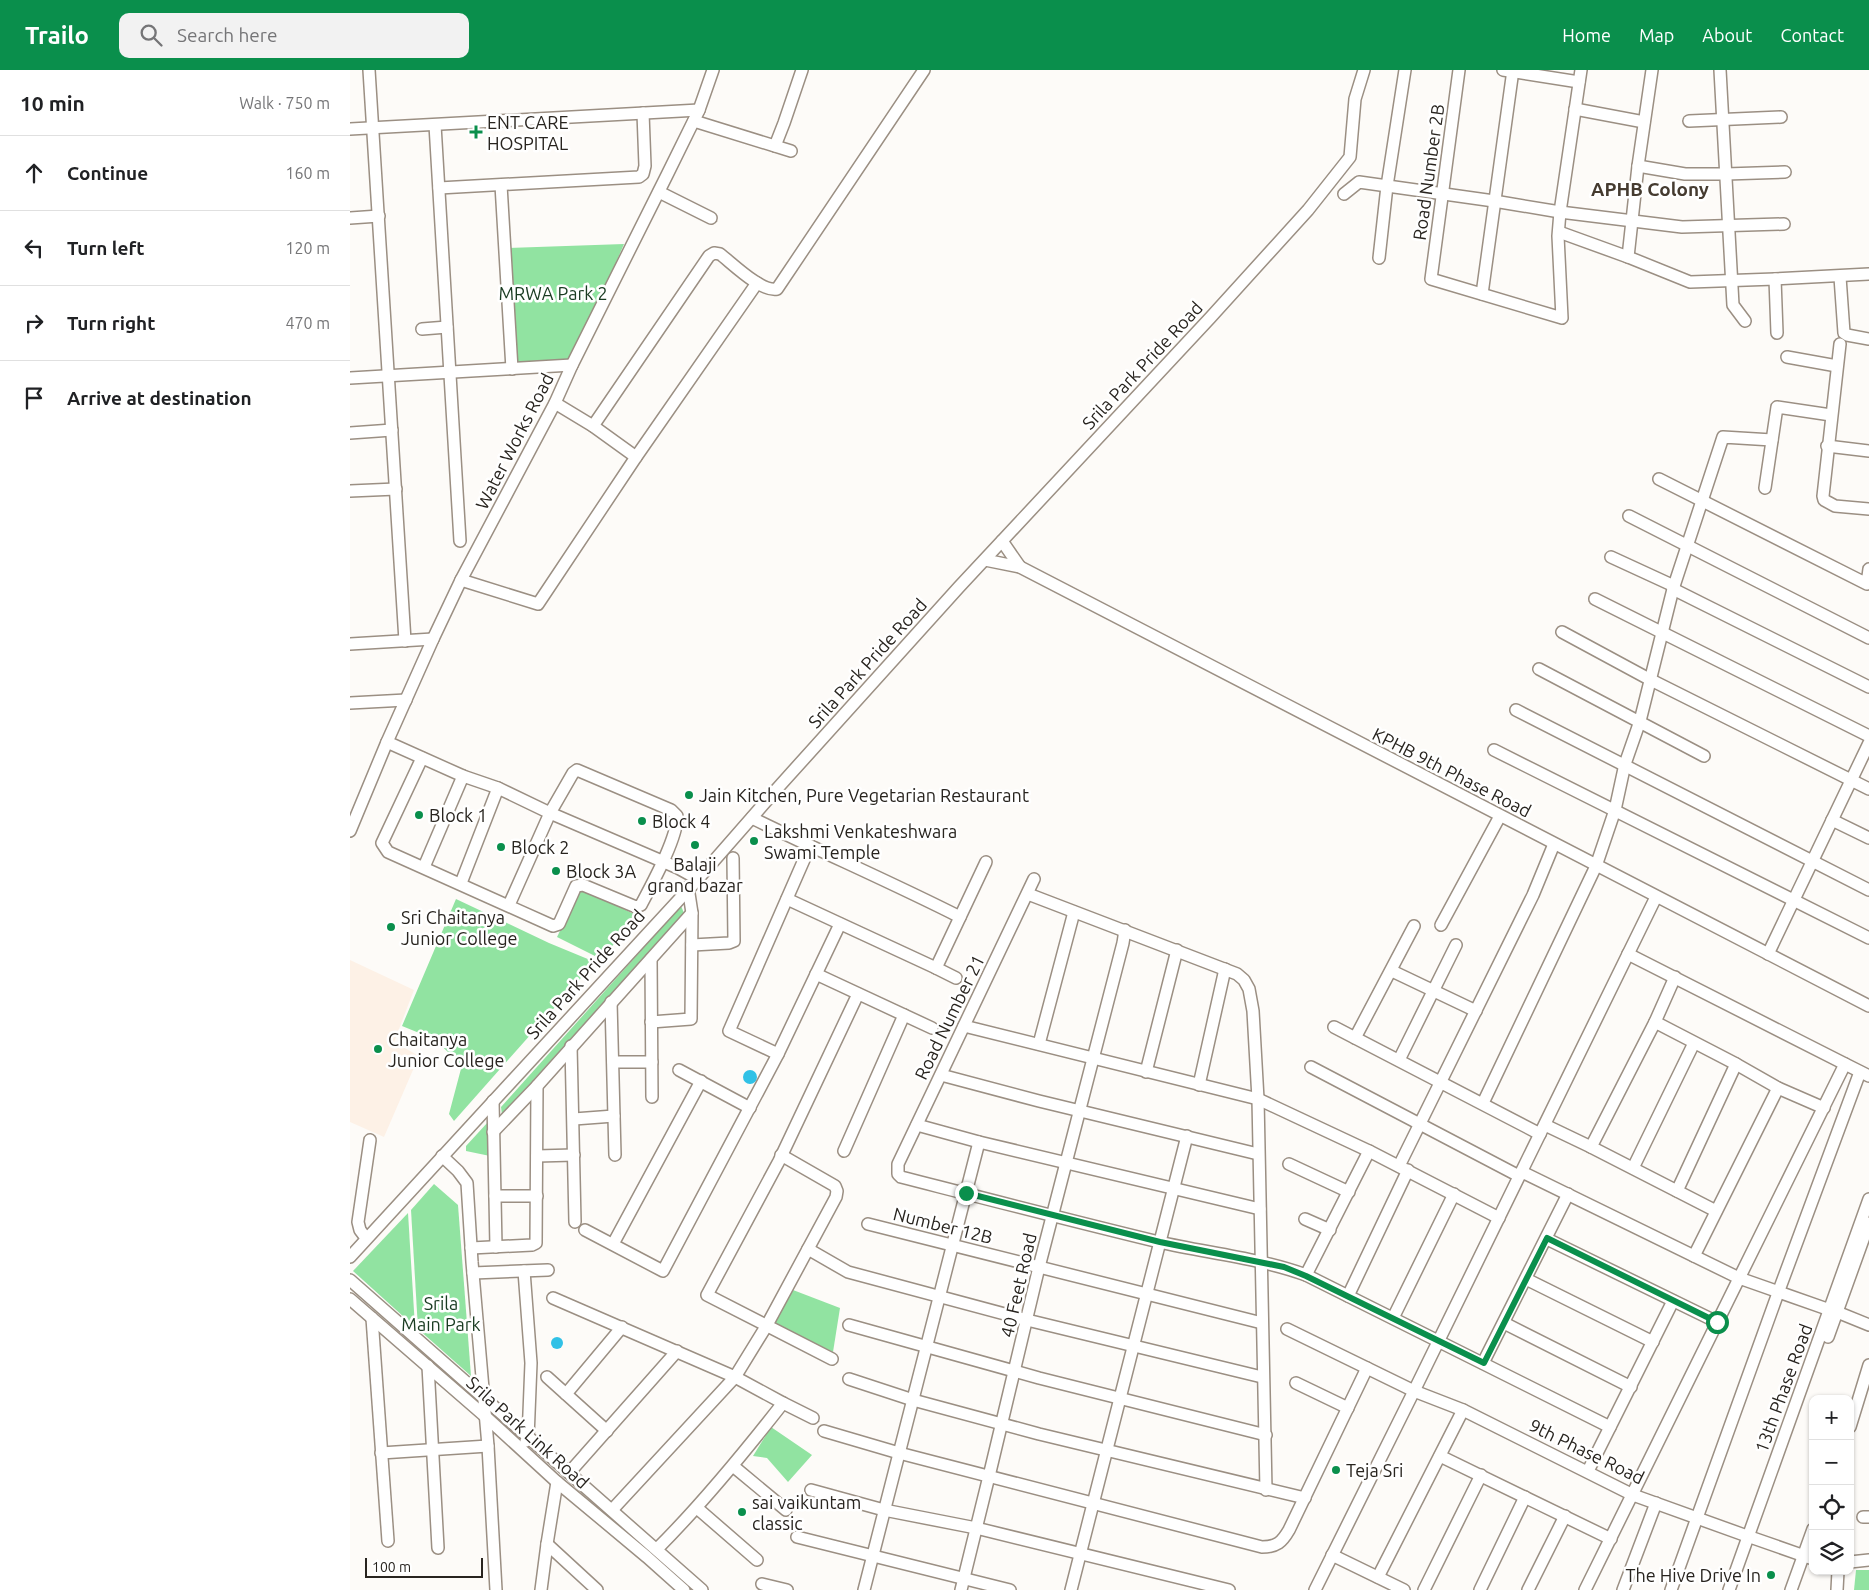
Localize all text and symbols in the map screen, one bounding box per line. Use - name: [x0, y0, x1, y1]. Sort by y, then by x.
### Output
- search box: [119, 13, 469, 58]
- icon: search: [137, 21, 165, 49]
- text: Trailo: [25, 22, 89, 49]
- text: Search here: [177, 24, 278, 46]
- text: Home: [1562, 25, 1611, 45]
- text: Map: [1639, 25, 1674, 45]
- text: About: [1702, 25, 1752, 45]
- text: Contact: [1780, 25, 1844, 45]
- text: 10 min: [20, 91, 85, 115]
- text: Walk · 750 m: [239, 94, 330, 112]
- street label: Road Number 2B: [1409, 103, 1447, 241]
- place label: ENT CARE HOSPITAL: [487, 112, 569, 153]
- marker: ENT CARE HOSPITAL: [469, 125, 483, 139]
- icon: ahead: [20, 159, 48, 187]
- text: Continue: [67, 162, 148, 184]
- text: 160 m: [285, 164, 330, 182]
- district label: APHB Colony: [1591, 178, 1709, 200]
- icon: left: [20, 234, 48, 262]
- text: Turn left: [67, 237, 145, 259]
- text: 120 m: [285, 239, 330, 257]
- park label: MRWA Park 2: [498, 283, 608, 303]
- street label: Srila Park Pride Road: [1078, 297, 1206, 433]
- icon: right: [20, 309, 48, 337]
- text: Turn right: [67, 312, 155, 334]
- text: 470 m: [285, 314, 330, 332]
- street label: Water Works Road: [471, 370, 557, 512]
- icon: arrive: [20, 384, 48, 412]
- text: Arrive at destination: [67, 387, 252, 409]
- street label: Srila Park Pride Road: [804, 594, 930, 732]
- street label: KPHB 9th Phase Road: [1369, 723, 1535, 821]
- place label: Jain Kitchen, Pure Vegetarian Restaurant: [699, 785, 1029, 805]
- marker: Jain Kitchen, Pure Vegetarian Restaurant: [683, 789, 695, 801]
- place label: Block 1: [429, 805, 487, 825]
- marker: Block 1: [413, 809, 425, 821]
- place label: Block 4: [652, 811, 710, 831]
- marker: Block 4: [636, 815, 648, 827]
- place label: Lakshmi Venkateshwara Swami Temple: [764, 821, 957, 862]
- marker: Lakshmi Venkateshwara Swami Temple: [748, 835, 760, 847]
- place label: Block 2: [511, 837, 569, 857]
- marker: Balaji grand bazar: [689, 839, 701, 851]
- marker: Block 2: [495, 841, 507, 853]
- place label: Balaji grand bazar: [647, 854, 743, 895]
- place label: Block 3A: [566, 861, 636, 881]
- marker: Block 3A: [550, 865, 562, 877]
- street label: Srila Park Pride Road: [522, 905, 648, 1043]
- place label: Sri Chaitanya Junior College: [401, 907, 517, 948]
- marker: Sri Chaitanya Junior College: [385, 921, 397, 933]
- street label: Road Number 21: [910, 951, 988, 1083]
- place label: Chaitanya Junior College: [388, 1029, 504, 1070]
- marker: Chaitanya Junior College: [372, 1043, 384, 1055]
- route end: [955, 1182, 978, 1205]
- street label: Number 12B: [891, 1203, 995, 1247]
- street label: 40 Feet Road: [996, 1231, 1040, 1339]
- park label: Srila Main Park: [401, 1293, 481, 1334]
- route start: [1706, 1311, 1729, 1334]
- street label: 13th Phase Road: [1750, 1321, 1816, 1455]
- street label: Srila Park Link Road: [463, 1372, 593, 1492]
- map controls: [1809, 1395, 1854, 1575]
- button: +: [1809, 1395, 1854, 1440]
- street label: 9th Phase Road: [1526, 1415, 1648, 1487]
- button: −: [1809, 1440, 1854, 1485]
- place label: Teja Sri: [1346, 1460, 1403, 1480]
- marker: Teja Sri: [1330, 1464, 1342, 1476]
- button: locate: [1809, 1485, 1854, 1530]
- place label: sai vaikuntam classic: [752, 1492, 861, 1533]
- marker: sai vaikuntam classic: [736, 1506, 748, 1518]
- button: layers: [1809, 1530, 1854, 1575]
- scale bar: [365, 1555, 482, 1578]
- text: 100 m: [372, 1559, 411, 1575]
- place label: The Hive Drive In: [1625, 1565, 1761, 1585]
- marker: The Hive Drive In: [1765, 1569, 1777, 1581]

